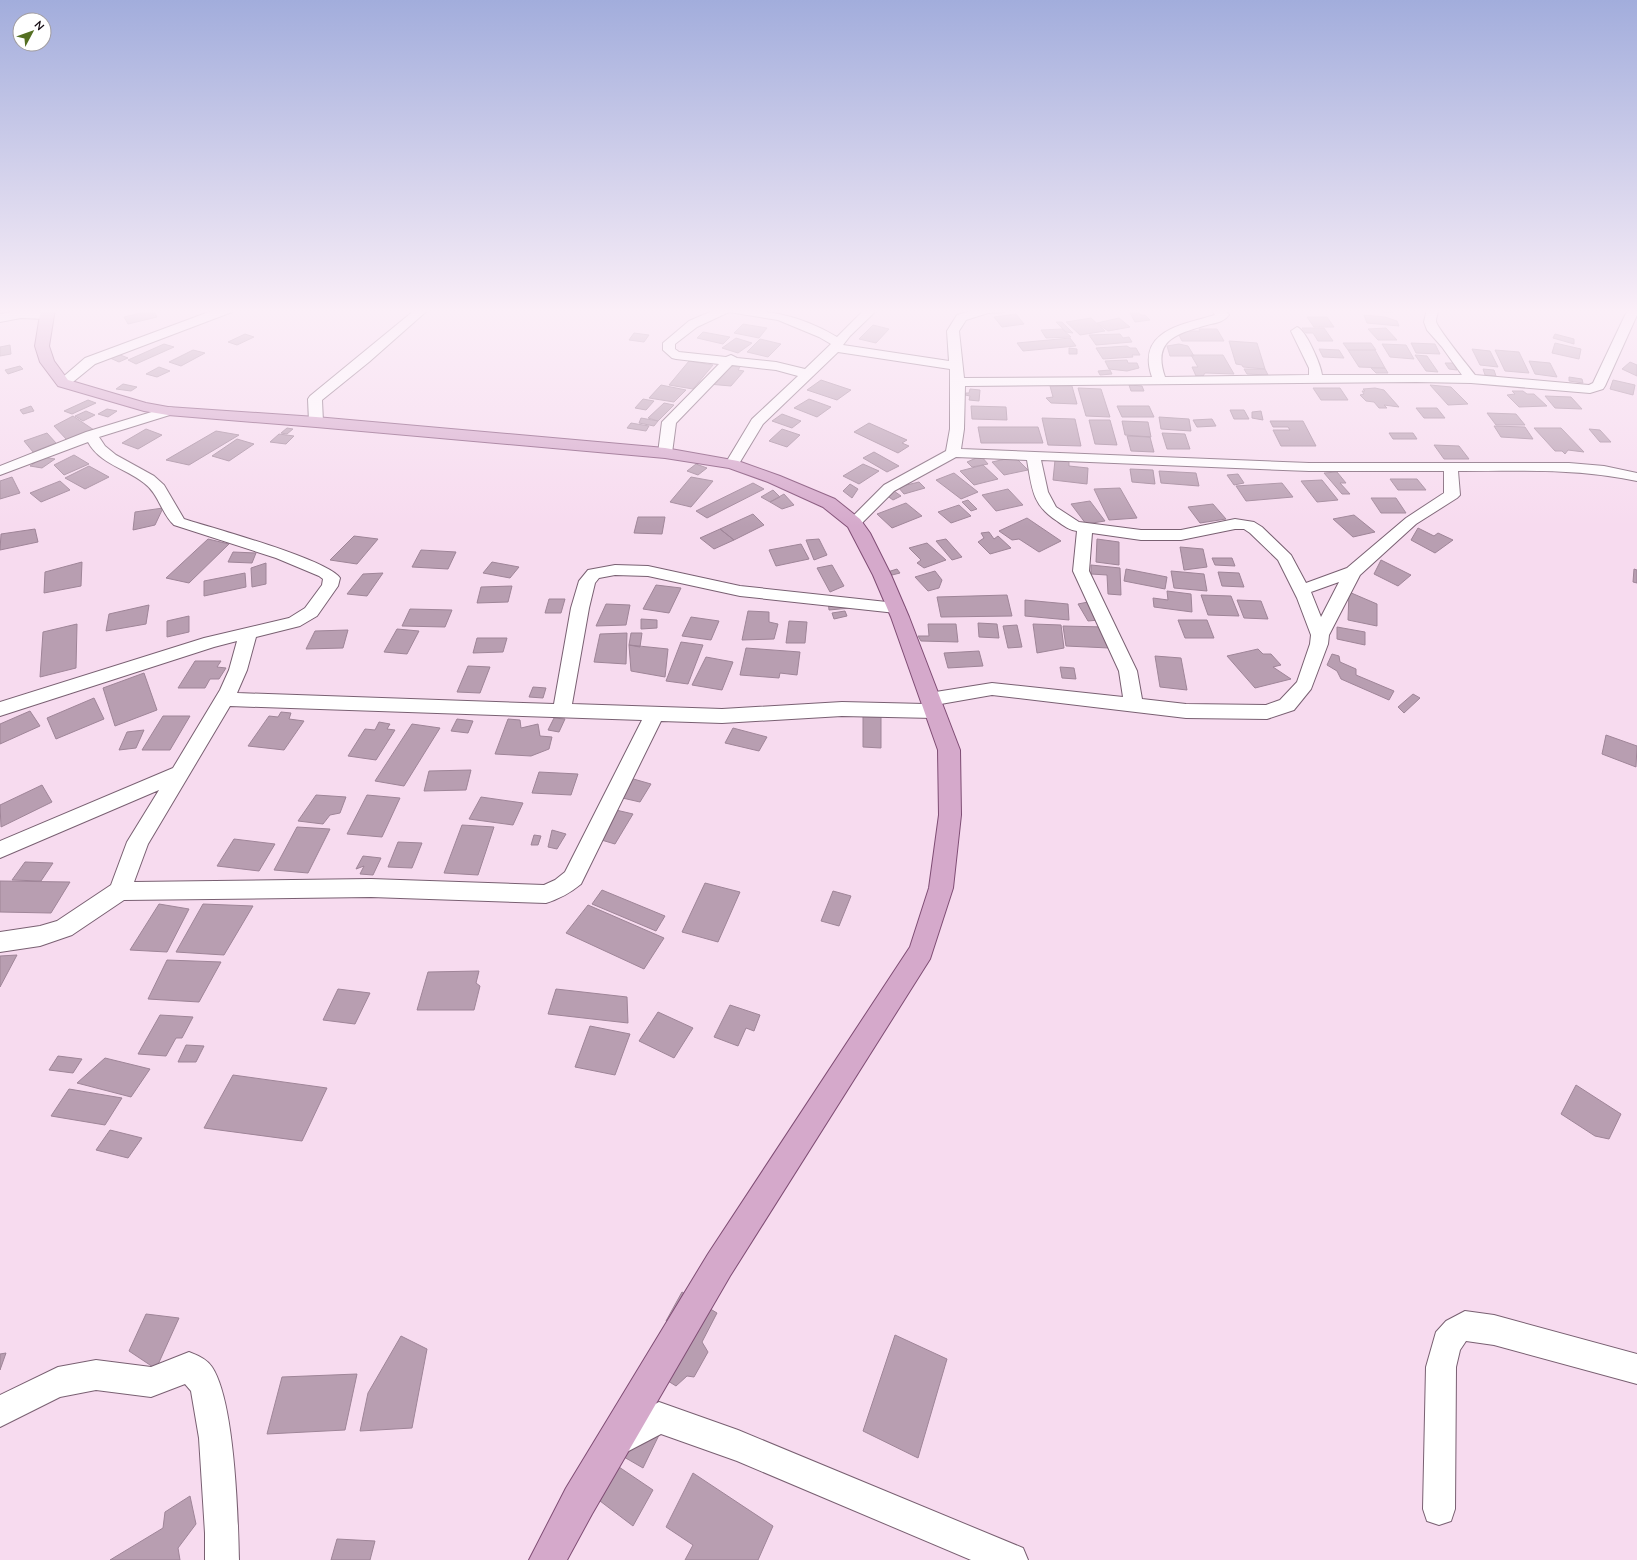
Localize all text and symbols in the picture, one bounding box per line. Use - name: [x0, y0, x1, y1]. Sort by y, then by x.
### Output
- north arrow: [12, 12, 52, 52]
- text: N: [31, 18, 48, 34]

